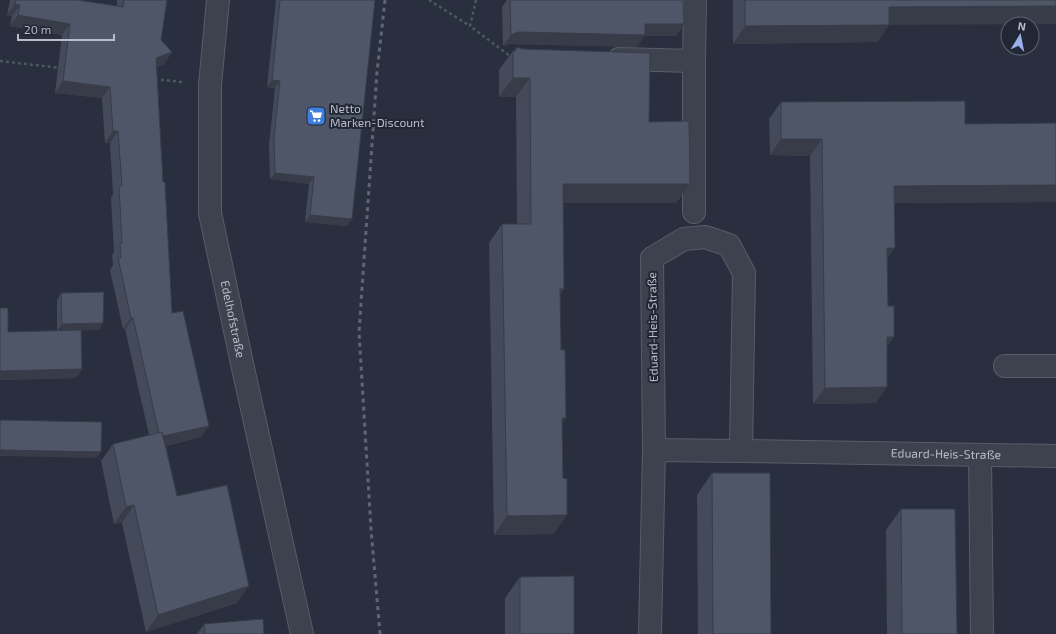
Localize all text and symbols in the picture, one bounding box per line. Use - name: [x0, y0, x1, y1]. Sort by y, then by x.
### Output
- scale bar: [18, 16, 114, 42]
- north arrow: [1000, 16, 1040, 56]
- text: N: [1017, 19, 1027, 33]
- text: 20 m: [24, 22, 51, 36]
- place label: Netto Marken-Discount: [330, 101, 425, 129]
- supermarket icon: Netto Marken-Discount: [305, 105, 327, 127]
- street label: Eduard-Heis-Straße: [644, 272, 660, 382]
- street label: Edelhofstraße: [219, 279, 249, 359]
- street label: Eduard-Heis-Straße: [891, 445, 1001, 461]

